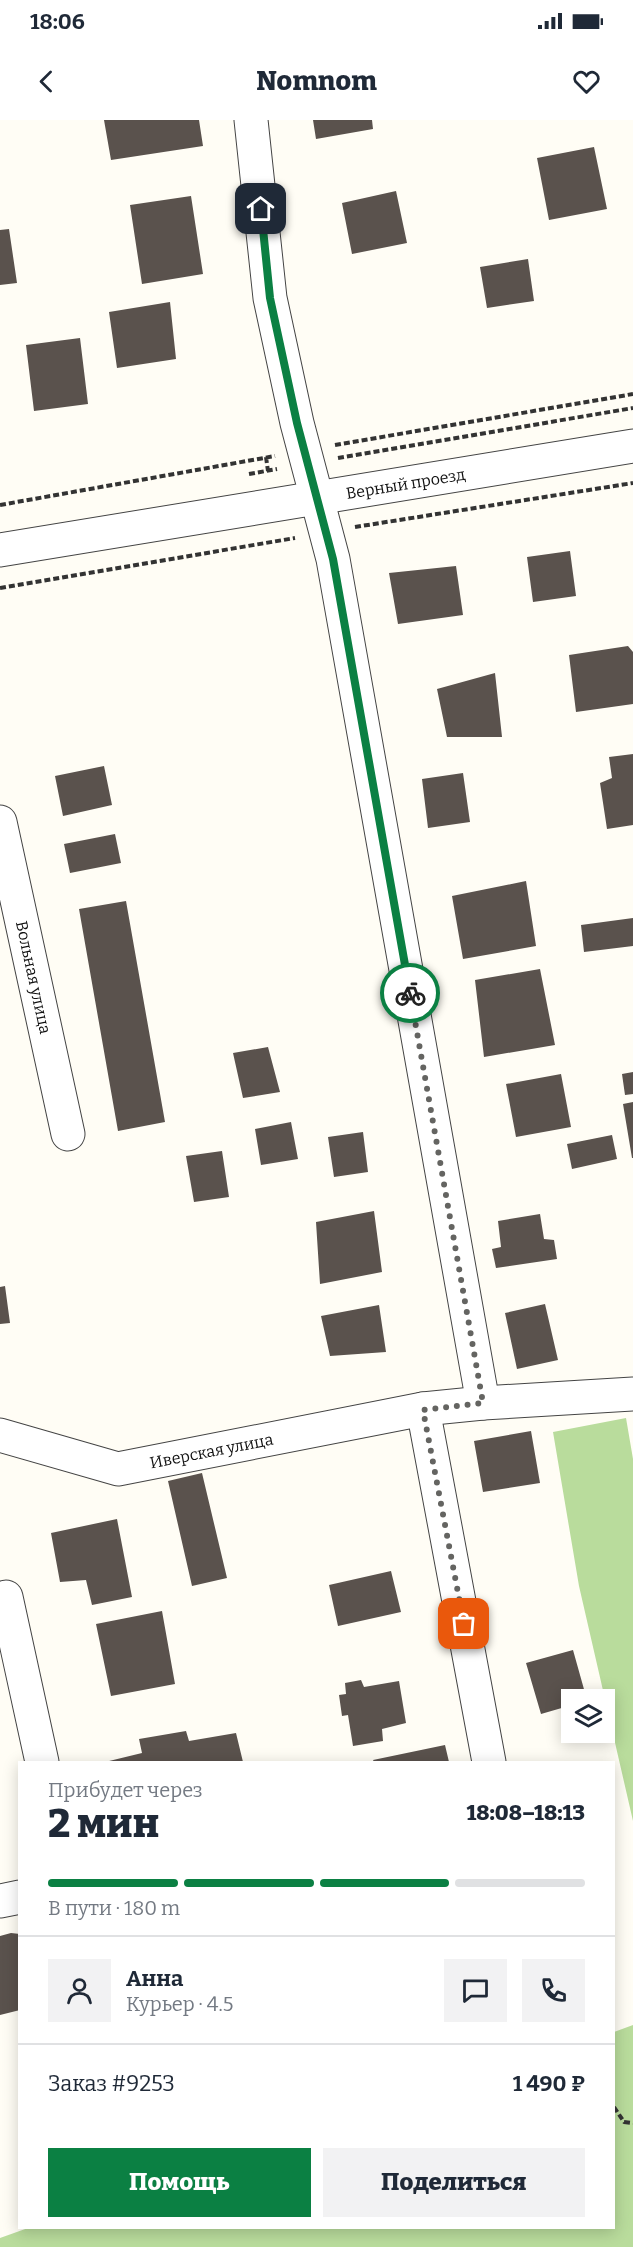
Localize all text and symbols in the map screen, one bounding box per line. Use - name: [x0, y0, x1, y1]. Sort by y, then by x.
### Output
- text: 18:06: [30, 8, 85, 35]
- icon: back: [30, 65, 63, 98]
- text: Nomnom: [256, 65, 377, 97]
- icon: heart: [570, 65, 603, 98]
- pin: [235, 183, 286, 234]
- icon: home: [244, 192, 277, 225]
- street label: Верный проезд: [345, 464, 467, 503]
- street label: Вольная улица: [12, 919, 55, 1036]
- courier: [380, 963, 440, 1023]
- icon: bike: [394, 977, 427, 1010]
- street label: Иверская улица: [148, 1429, 275, 1472]
- pin: [438, 1598, 489, 1649]
- icon: bag: [447, 1607, 480, 1640]
- map controls: [561, 1689, 615, 1743]
- button: layers: [561, 1689, 615, 1743]
- text: Прибудет через: [48, 1778, 203, 1802]
- text: 18:08–18:13: [467, 1799, 585, 1826]
- text: 2 мин: [48, 1801, 159, 1847]
- text: В пути · 180 m: [48, 1896, 180, 1920]
- button: person: [48, 1959, 111, 2022]
- button: chat: [444, 1959, 507, 2022]
- button: phone: [522, 1959, 585, 2022]
- text: Анна: [126, 1965, 183, 1992]
- text: Курьер · 4.5: [126, 1992, 233, 2016]
- text: Заказ #9253: [48, 2070, 175, 2097]
- text: 1 490 ₽: [513, 2070, 585, 2097]
- button: Помощь: [48, 2148, 311, 2217]
- button: Поделиться: [323, 2148, 585, 2217]

